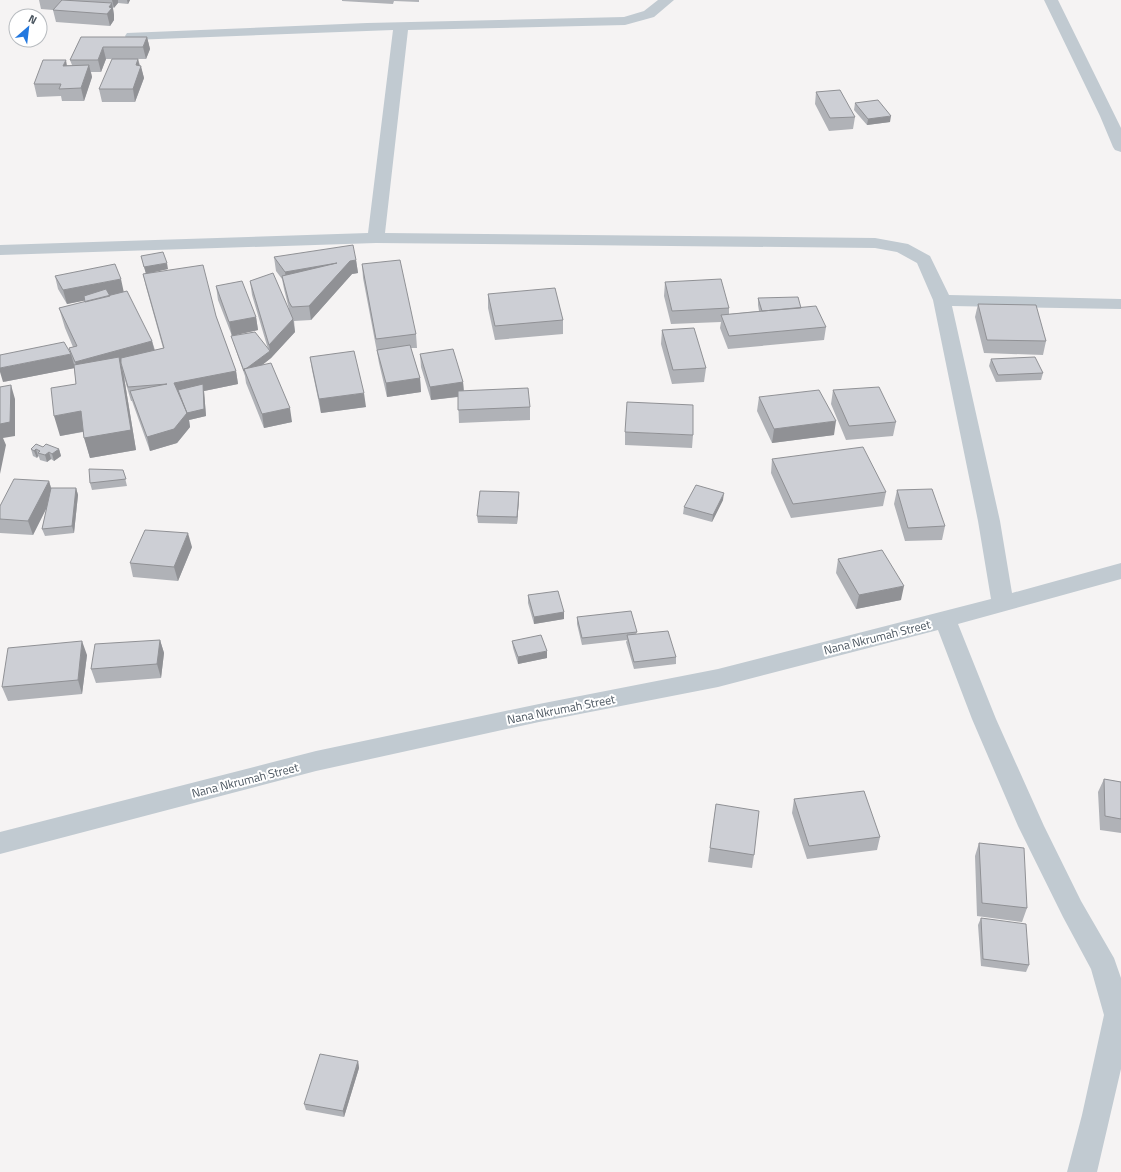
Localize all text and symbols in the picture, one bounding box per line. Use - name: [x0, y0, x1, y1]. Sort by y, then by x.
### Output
- north arrow: [8, 8, 48, 48]
- text: N: [26, 10, 40, 28]
- street label: Nana Nkrumah Street: [821, 614, 933, 659]
- street label: Nana Nkrumah Street: [505, 689, 617, 729]
- street label: Nana Nkrumah Street: [189, 757, 301, 802]

